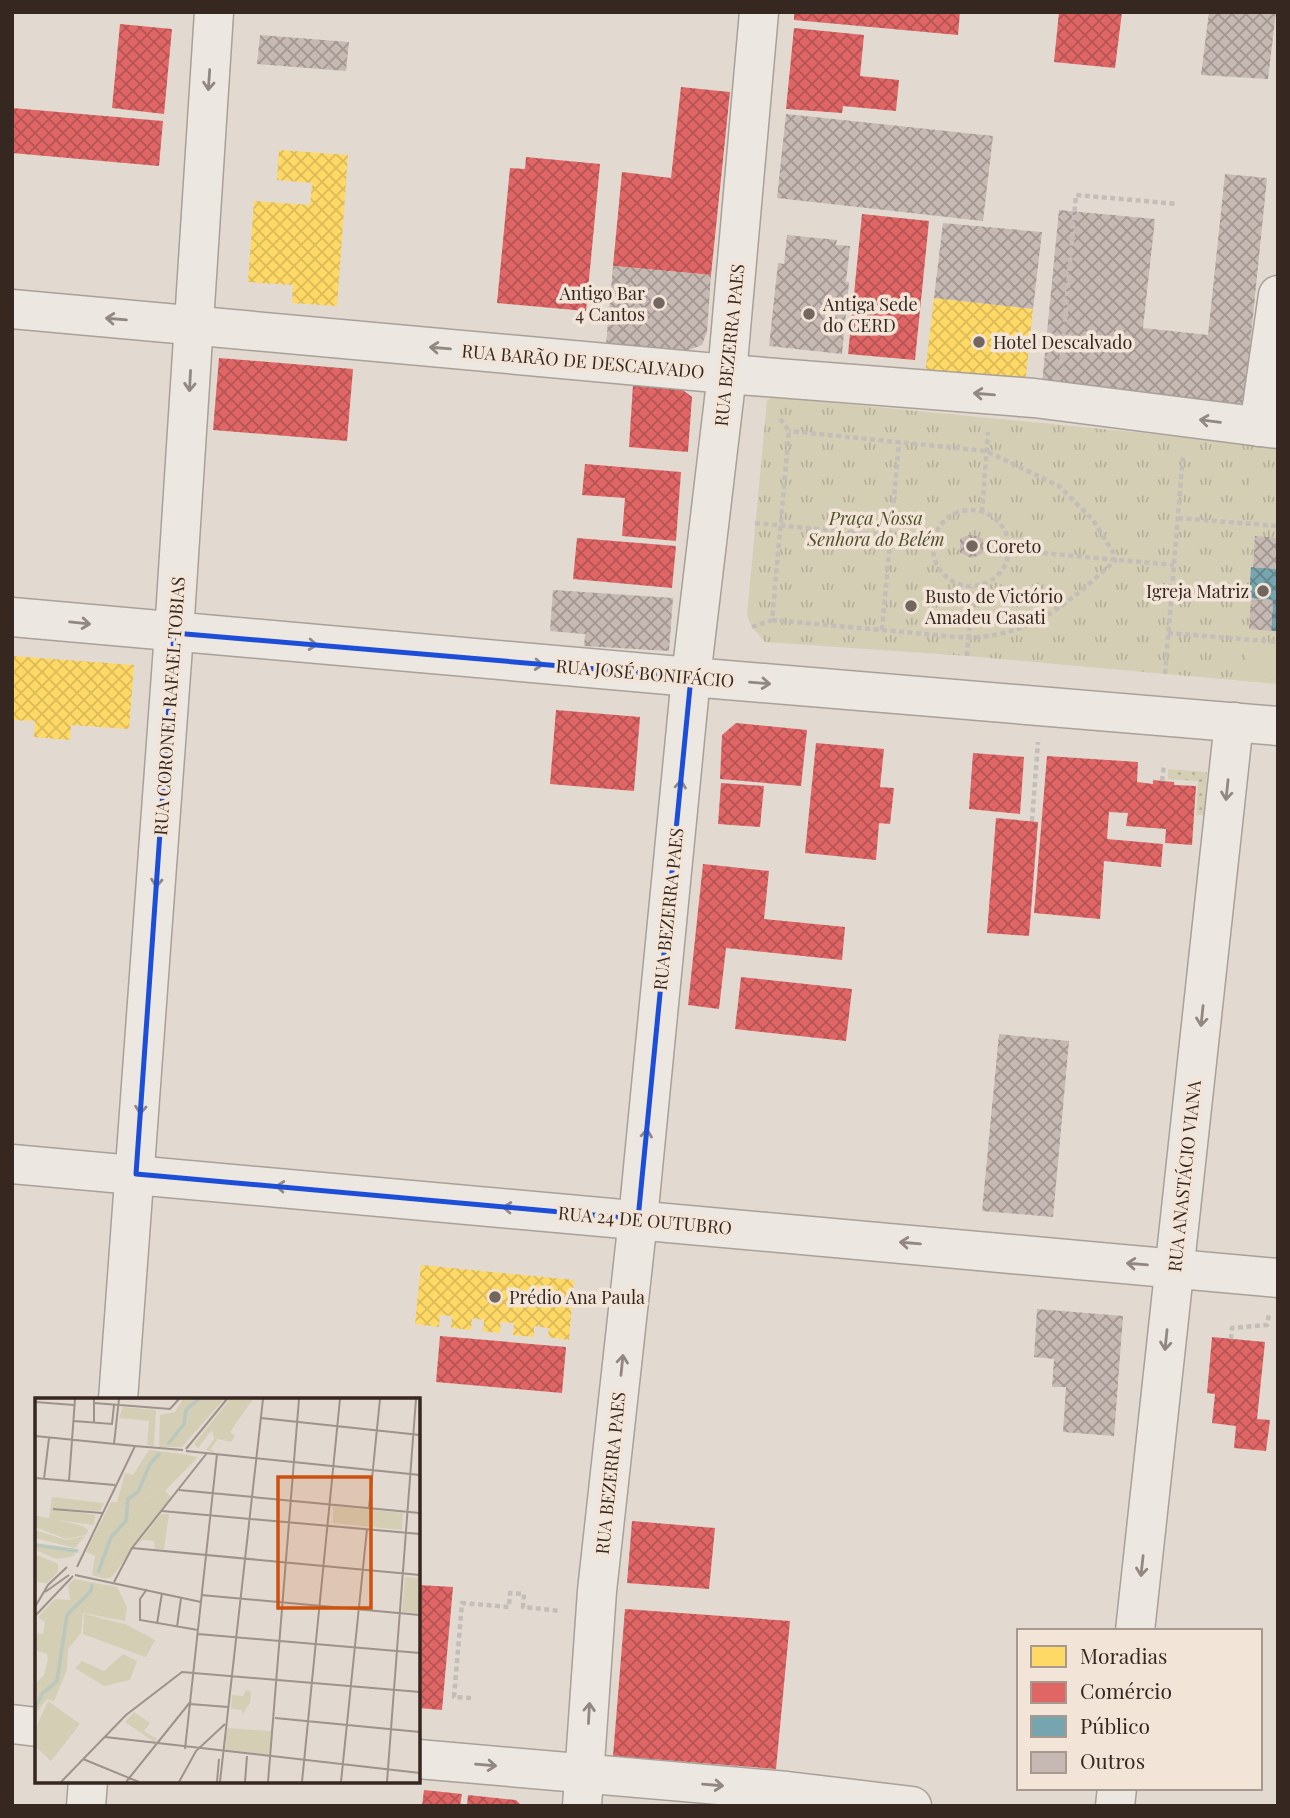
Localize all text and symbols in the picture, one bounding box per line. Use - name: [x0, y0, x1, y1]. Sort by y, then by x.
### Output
- one-way arrow: [203, 69, 216, 92]
- street label: RUA BEZERRA PAES: [709, 262, 749, 428]
- place label: Antigo Bar 4 Cantos: [558, 281, 645, 326]
- place label: Antiga Sede do CERD: [822, 292, 918, 337]
- marker: Antigo Bar 4 Cantos: [651, 295, 667, 311]
- marker: Antiga Sede do CERD: [801, 306, 817, 322]
- one-way arrow: [105, 312, 128, 325]
- place label: Hotel Descalvado: [993, 330, 1132, 354]
- marker: Hotel Descalvado: [971, 334, 987, 350]
- street label: RUA BARÃO DE DESCALVADO: [461, 338, 705, 384]
- one-way arrow: [429, 341, 452, 354]
- one-way arrow: [183, 369, 196, 392]
- one-way arrow: [973, 387, 996, 400]
- one-way arrow: [1199, 414, 1222, 427]
- park label: Praça Nossa Senhora do Belém: [806, 506, 945, 551]
- place label: Coreto: [986, 534, 1041, 558]
- marker: Coreto: [964, 538, 980, 554]
- street label: RUA CORONEL RAFAEL TOBIAS: [148, 576, 190, 836]
- place label: Igreja Matriz: [1146, 579, 1249, 603]
- marker: Igreja Matriz: [1255, 583, 1271, 599]
- place label: Busto de Victório Amadeu Casati: [924, 584, 1063, 629]
- marker: Busto de Victório Amadeu Casati: [903, 598, 919, 614]
- one-way arrow: [68, 617, 91, 630]
- one-way arrow: [295, 638, 318, 651]
- street label: RUA JOSÉ BONIFÁCIO: [555, 653, 735, 693]
- one-way arrow: [522, 658, 544, 671]
- one-way arrow: [748, 677, 771, 690]
- one-way arrow: [1220, 778, 1233, 801]
- one-way arrow: [673, 780, 686, 802]
- street label: RUA BEZERRA PAES: [648, 826, 688, 992]
- one-way arrow: [150, 865, 163, 887]
- one-way arrow: [1195, 1004, 1208, 1027]
- street label: RUA ANASTÁCIO VIANA: [1162, 1078, 1206, 1273]
- one-way arrow: [134, 1092, 147, 1114]
- one-way arrow: [639, 1128, 652, 1151]
- one-way arrow: [275, 1180, 298, 1193]
- street label: RUA 24 DE OUTUBRO: [557, 1200, 733, 1240]
- one-way arrow: [502, 1201, 525, 1214]
- one-way arrow: [899, 1236, 922, 1249]
- one-way arrow: [1126, 1257, 1148, 1270]
- place label: Prédio Ana Paula: [509, 1285, 645, 1309]
- marker: Prédio Ana Paula: [487, 1289, 503, 1305]
- one-way arrow: [1160, 1328, 1173, 1351]
- one-way arrow: [615, 1354, 628, 1377]
- street label: RUA BEZERRA PAES: [590, 1390, 630, 1556]
- inset map: [35, 1398, 420, 1783]
- one-way arrow: [1135, 1554, 1148, 1577]
- legend: [1017, 1629, 1262, 1790]
- text: Moradias: [1080, 1641, 1167, 1669]
- text: Comércio: [1080, 1676, 1172, 1704]
- one-way arrow: [582, 1702, 595, 1725]
- text: Público: [1080, 1711, 1150, 1739]
- text: Outros: [1080, 1746, 1145, 1774]
- one-way arrow: [474, 1759, 497, 1772]
- one-way arrow: [701, 1779, 724, 1792]

